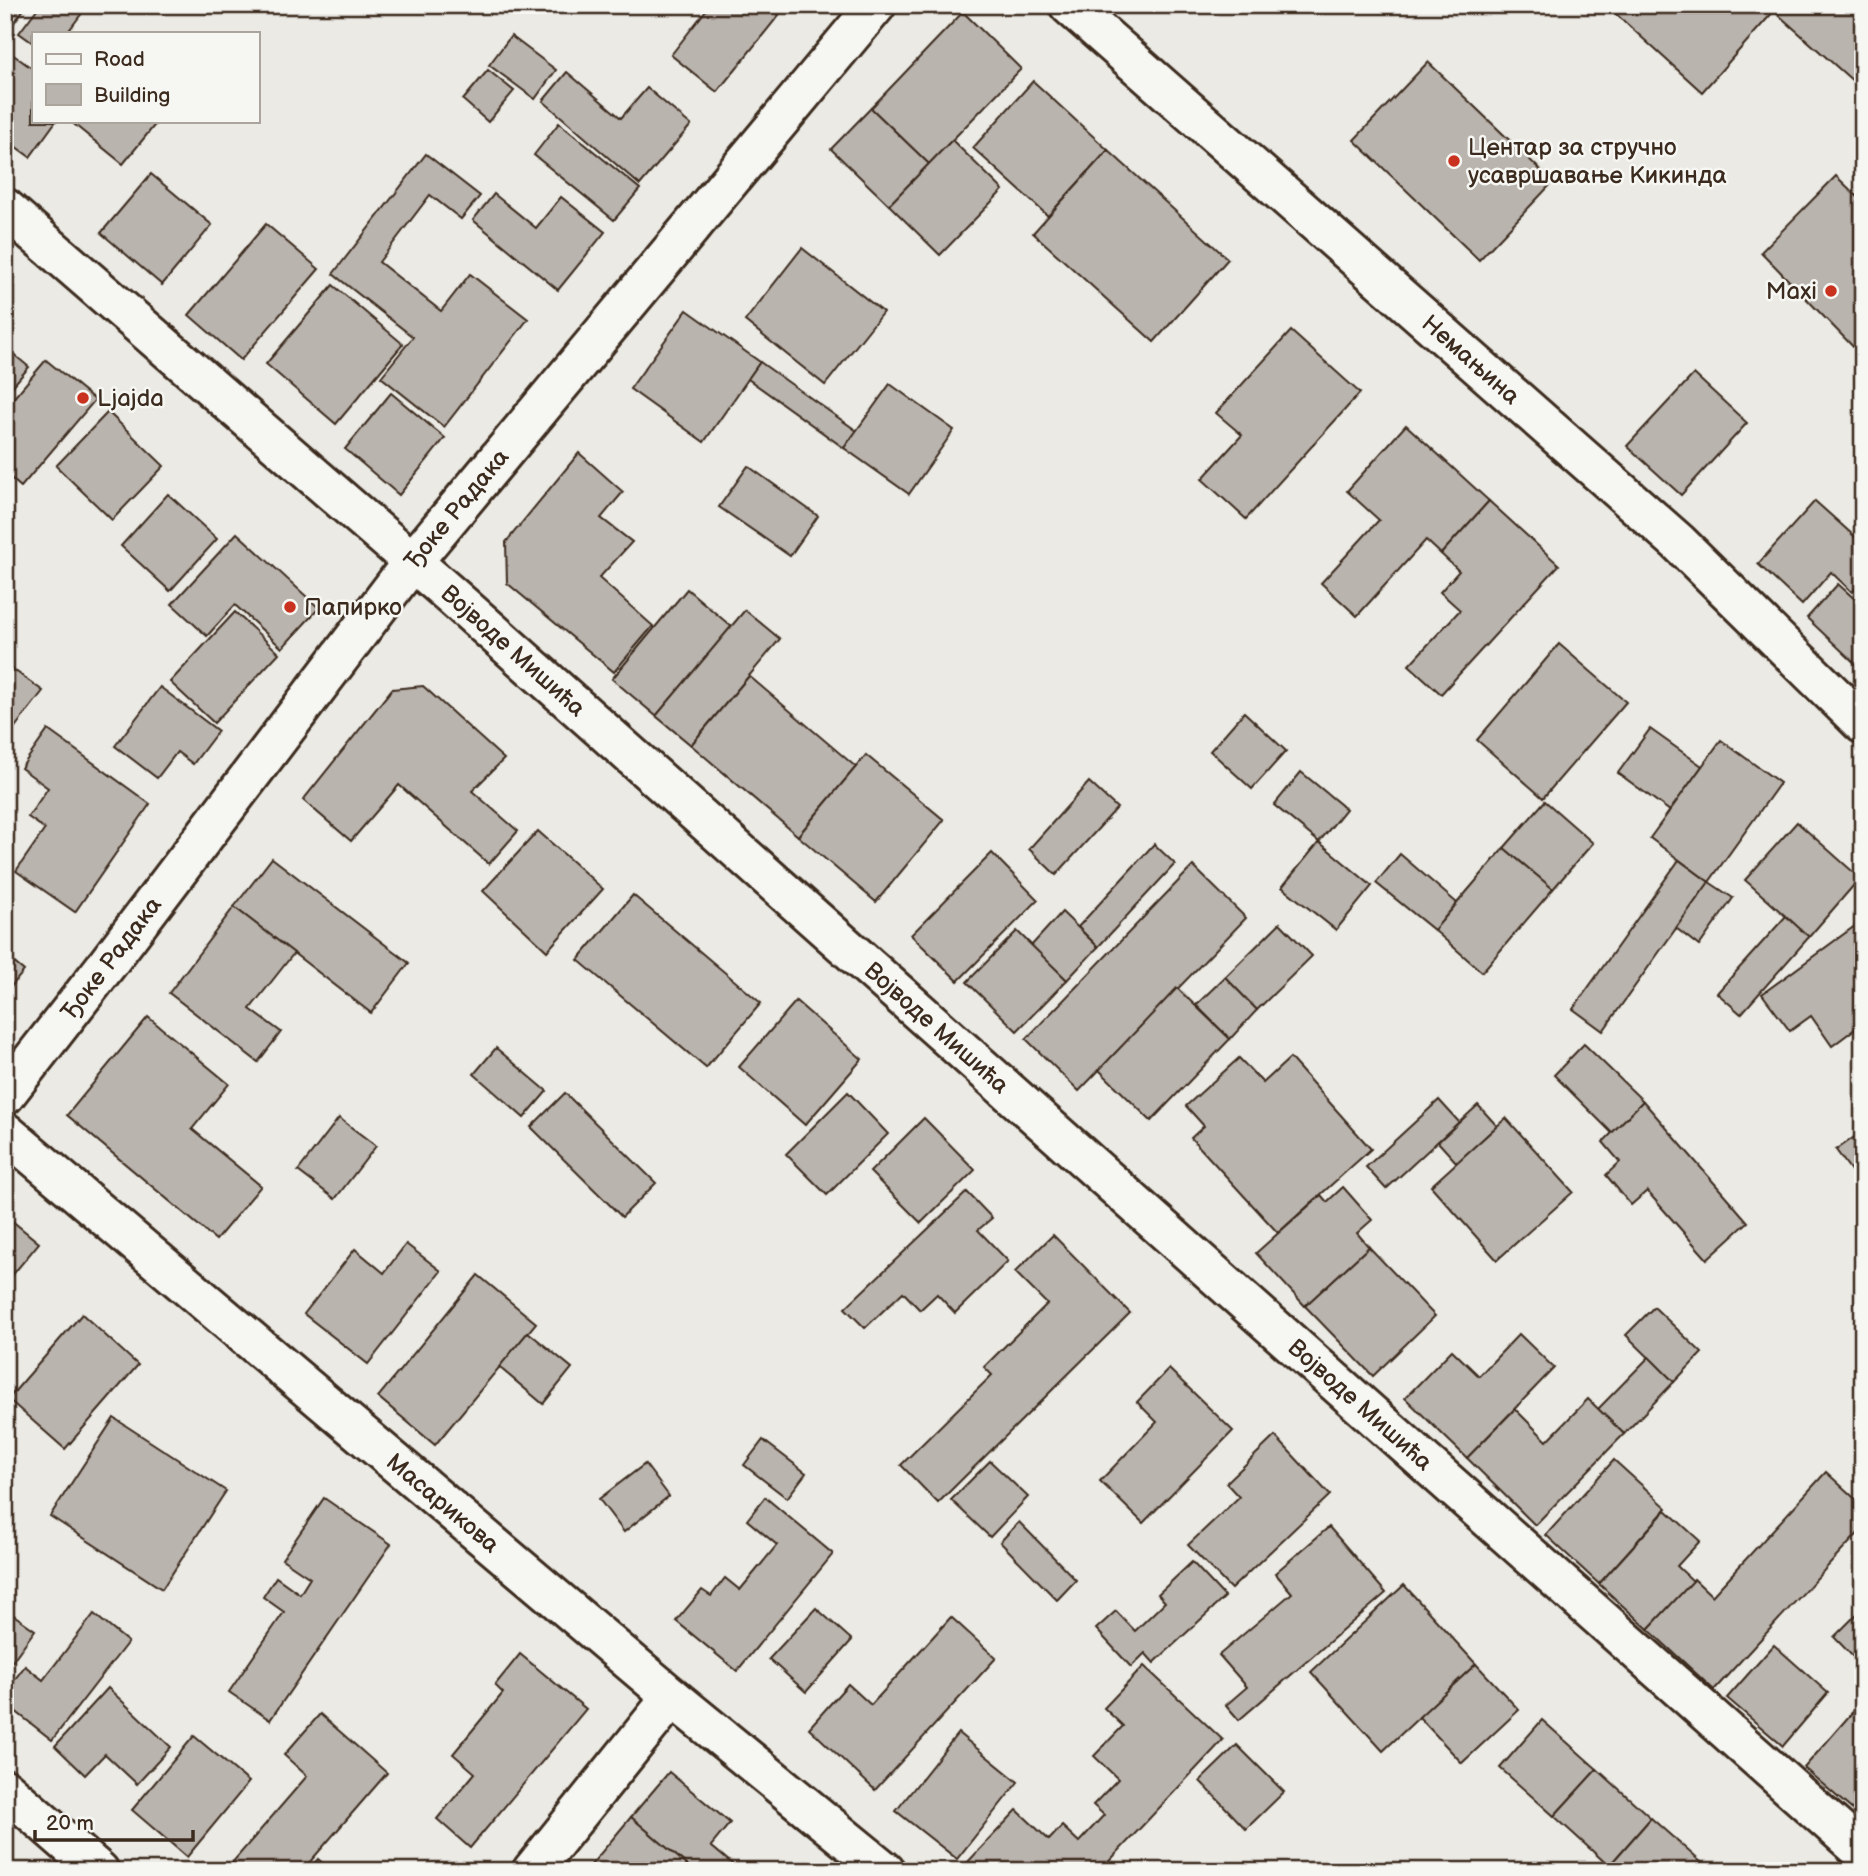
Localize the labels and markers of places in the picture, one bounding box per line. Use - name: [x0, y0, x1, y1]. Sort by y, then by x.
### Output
- place label: Центар за стручно усавршавање Кикинда: [1468, 133, 1727, 190]
- marker: Центар за стручно усавршавање Кикинда: [1446, 153, 1462, 169]
- place label: Maxi: [1766, 277, 1817, 306]
- marker: Maxi: [1823, 283, 1839, 299]
- place label: Ljajda: [97, 384, 164, 413]
- marker: Ljajda: [75, 390, 91, 406]
- place label: Папирко: [304, 593, 402, 622]
- marker: Папирко: [282, 599, 298, 615]

